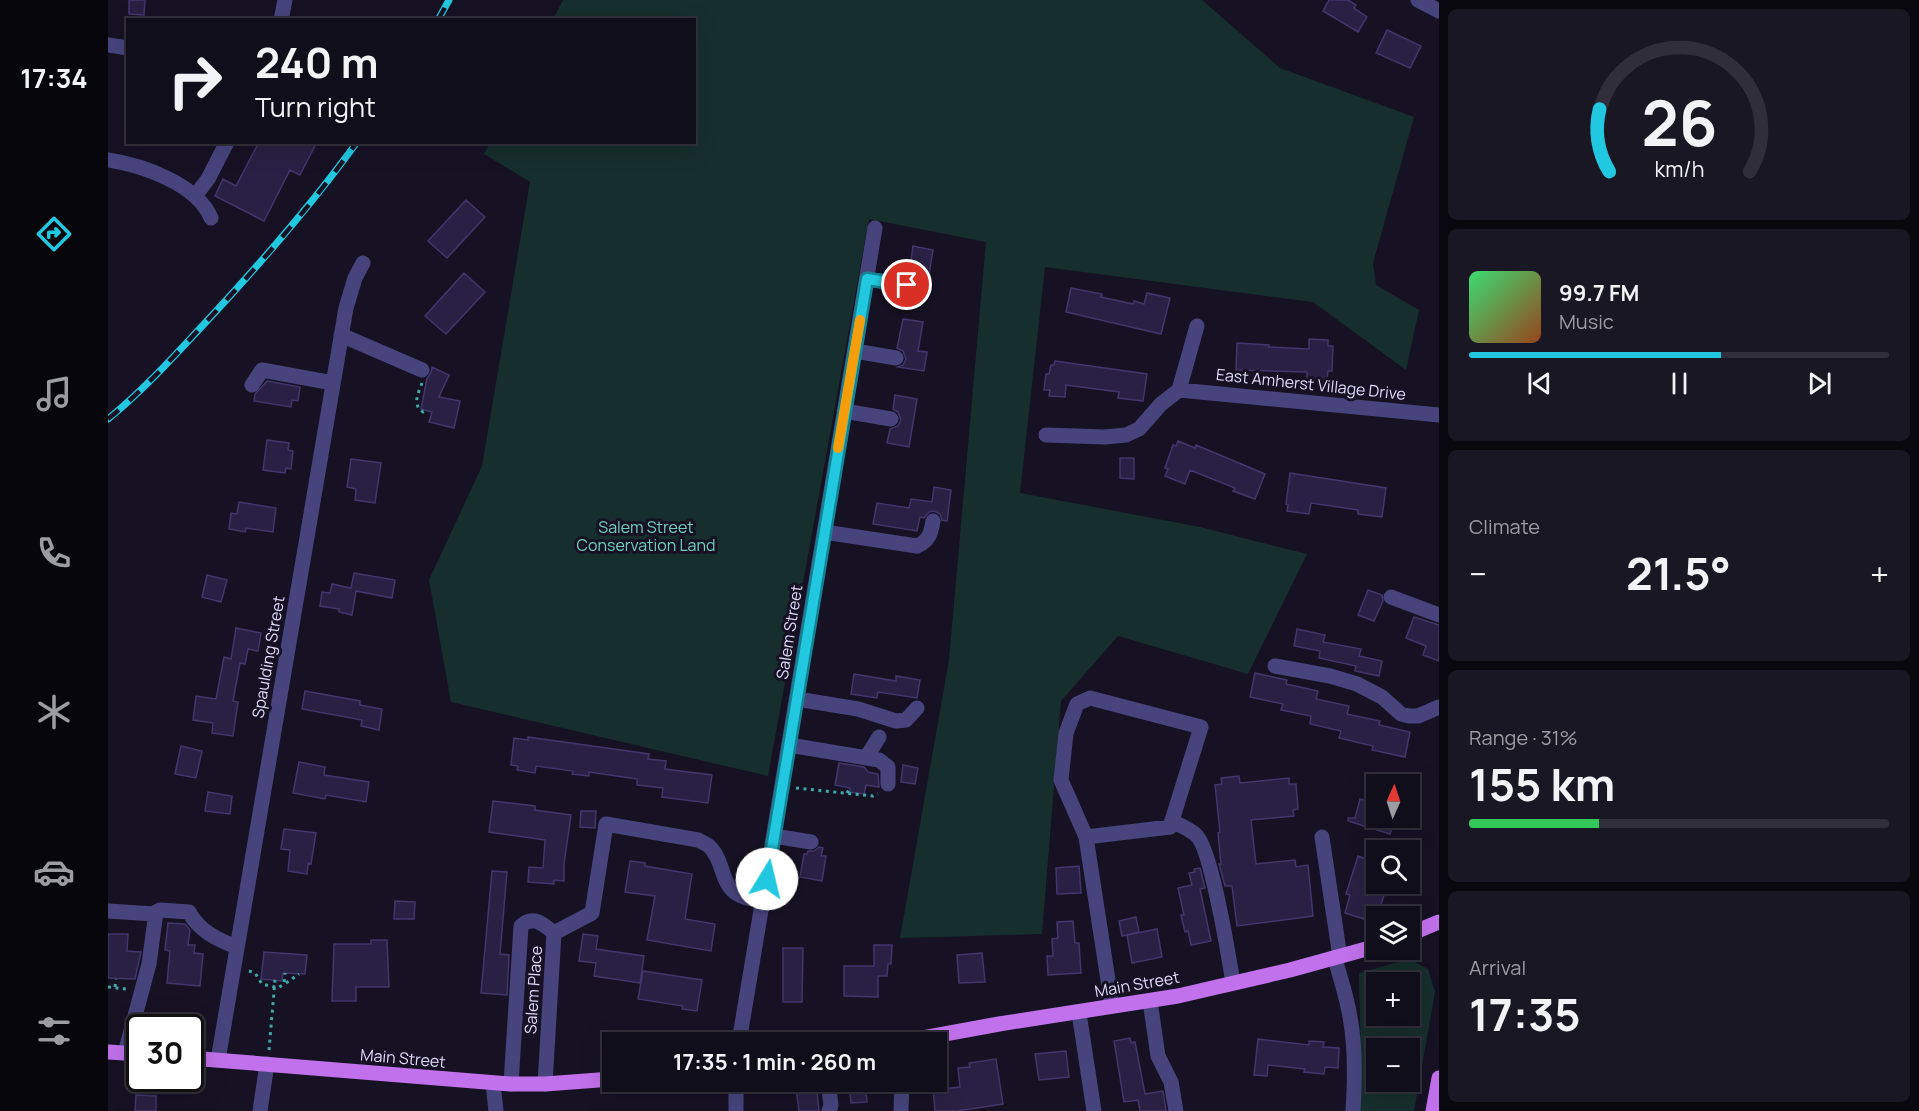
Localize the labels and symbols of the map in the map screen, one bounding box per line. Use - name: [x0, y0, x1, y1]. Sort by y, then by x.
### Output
- pin: [881, 259, 932, 310]
- street label: East Amherst Village Drive: [1215, 363, 1407, 405]
- park label: Salem Street Conservation Land: [577, 516, 715, 556]
- street label: Salem Street: [771, 583, 807, 681]
- street label: Spaulding Street: [246, 594, 290, 720]
- north arrow: [1366, 774, 1420, 828]
- position arrow: [735, 847, 799, 911]
- street label: Salem Place: [519, 945, 547, 1035]
- street label: Main Street: [1093, 966, 1181, 1002]
- speed limit sign: 30: [126, 1014, 204, 1092]
- street label: Main Street: [359, 1043, 447, 1073]

